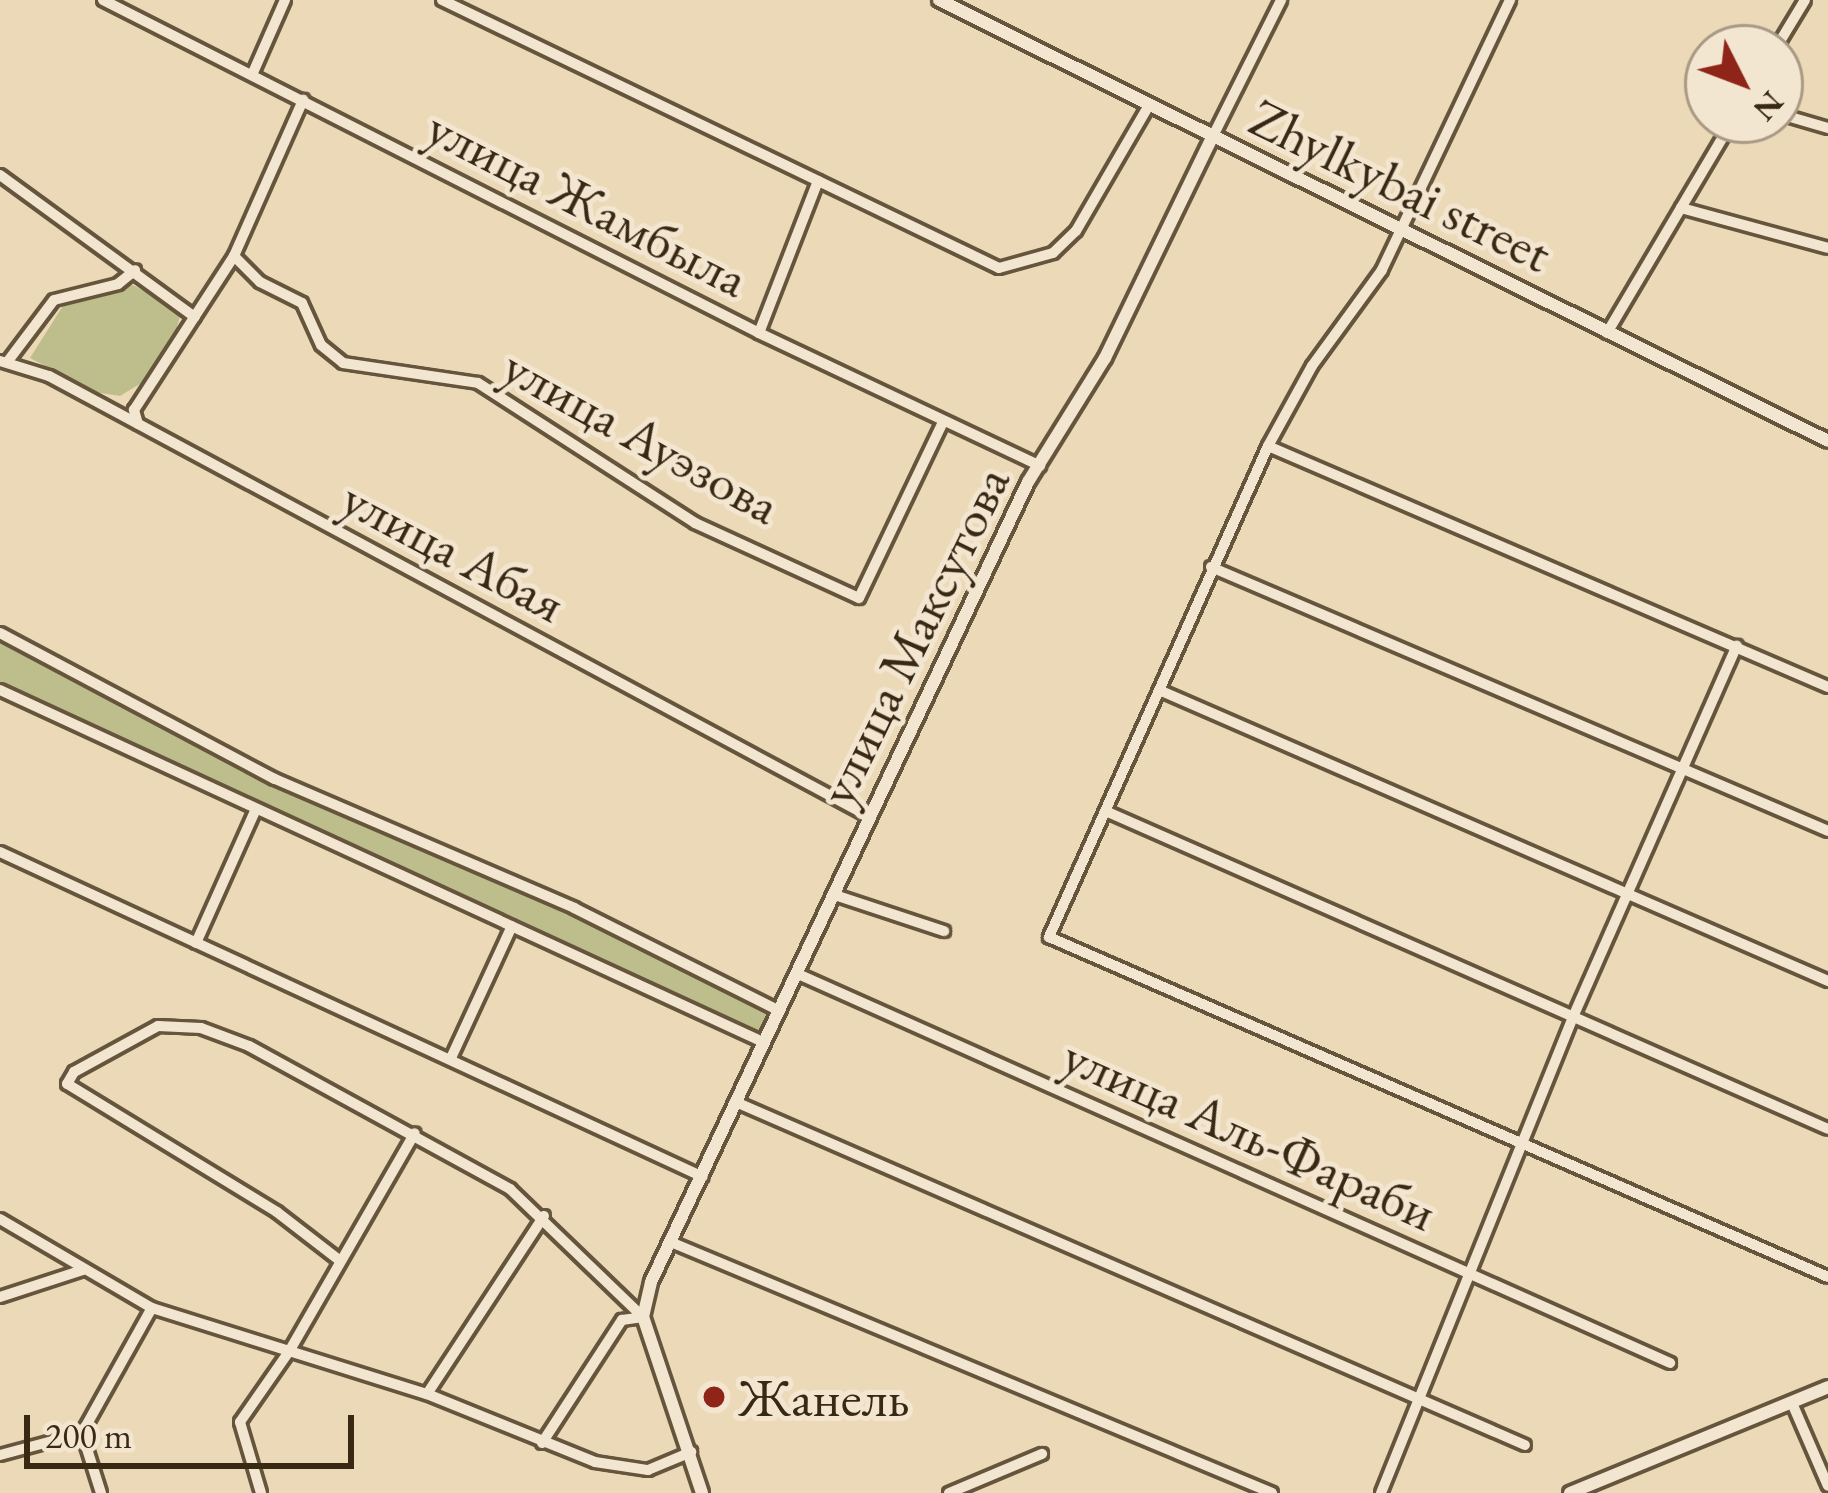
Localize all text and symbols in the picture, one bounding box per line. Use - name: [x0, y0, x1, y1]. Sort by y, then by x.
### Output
- north arrow: [1684, 24, 1804, 144]
- text: N: [1744, 82, 1794, 131]
- street label: Zhylkybai street: [1240, 84, 1562, 286]
- street label: улица Жамбыла: [417, 93, 759, 311]
- street label: улица Ауэзова: [492, 332, 792, 538]
- street label: улица Максутова: [803, 455, 1023, 815]
- street label: улица Абая: [331, 464, 577, 636]
- street label: улица Аль-Фараби: [1054, 1022, 1446, 1244]
- place label: Жанель: [738, 1365, 910, 1429]
- marker: Жанель: [701, 1384, 727, 1410]
- scale bar: [30, 1391, 360, 1465]
- text: 200 m: [45, 1412, 132, 1459]

